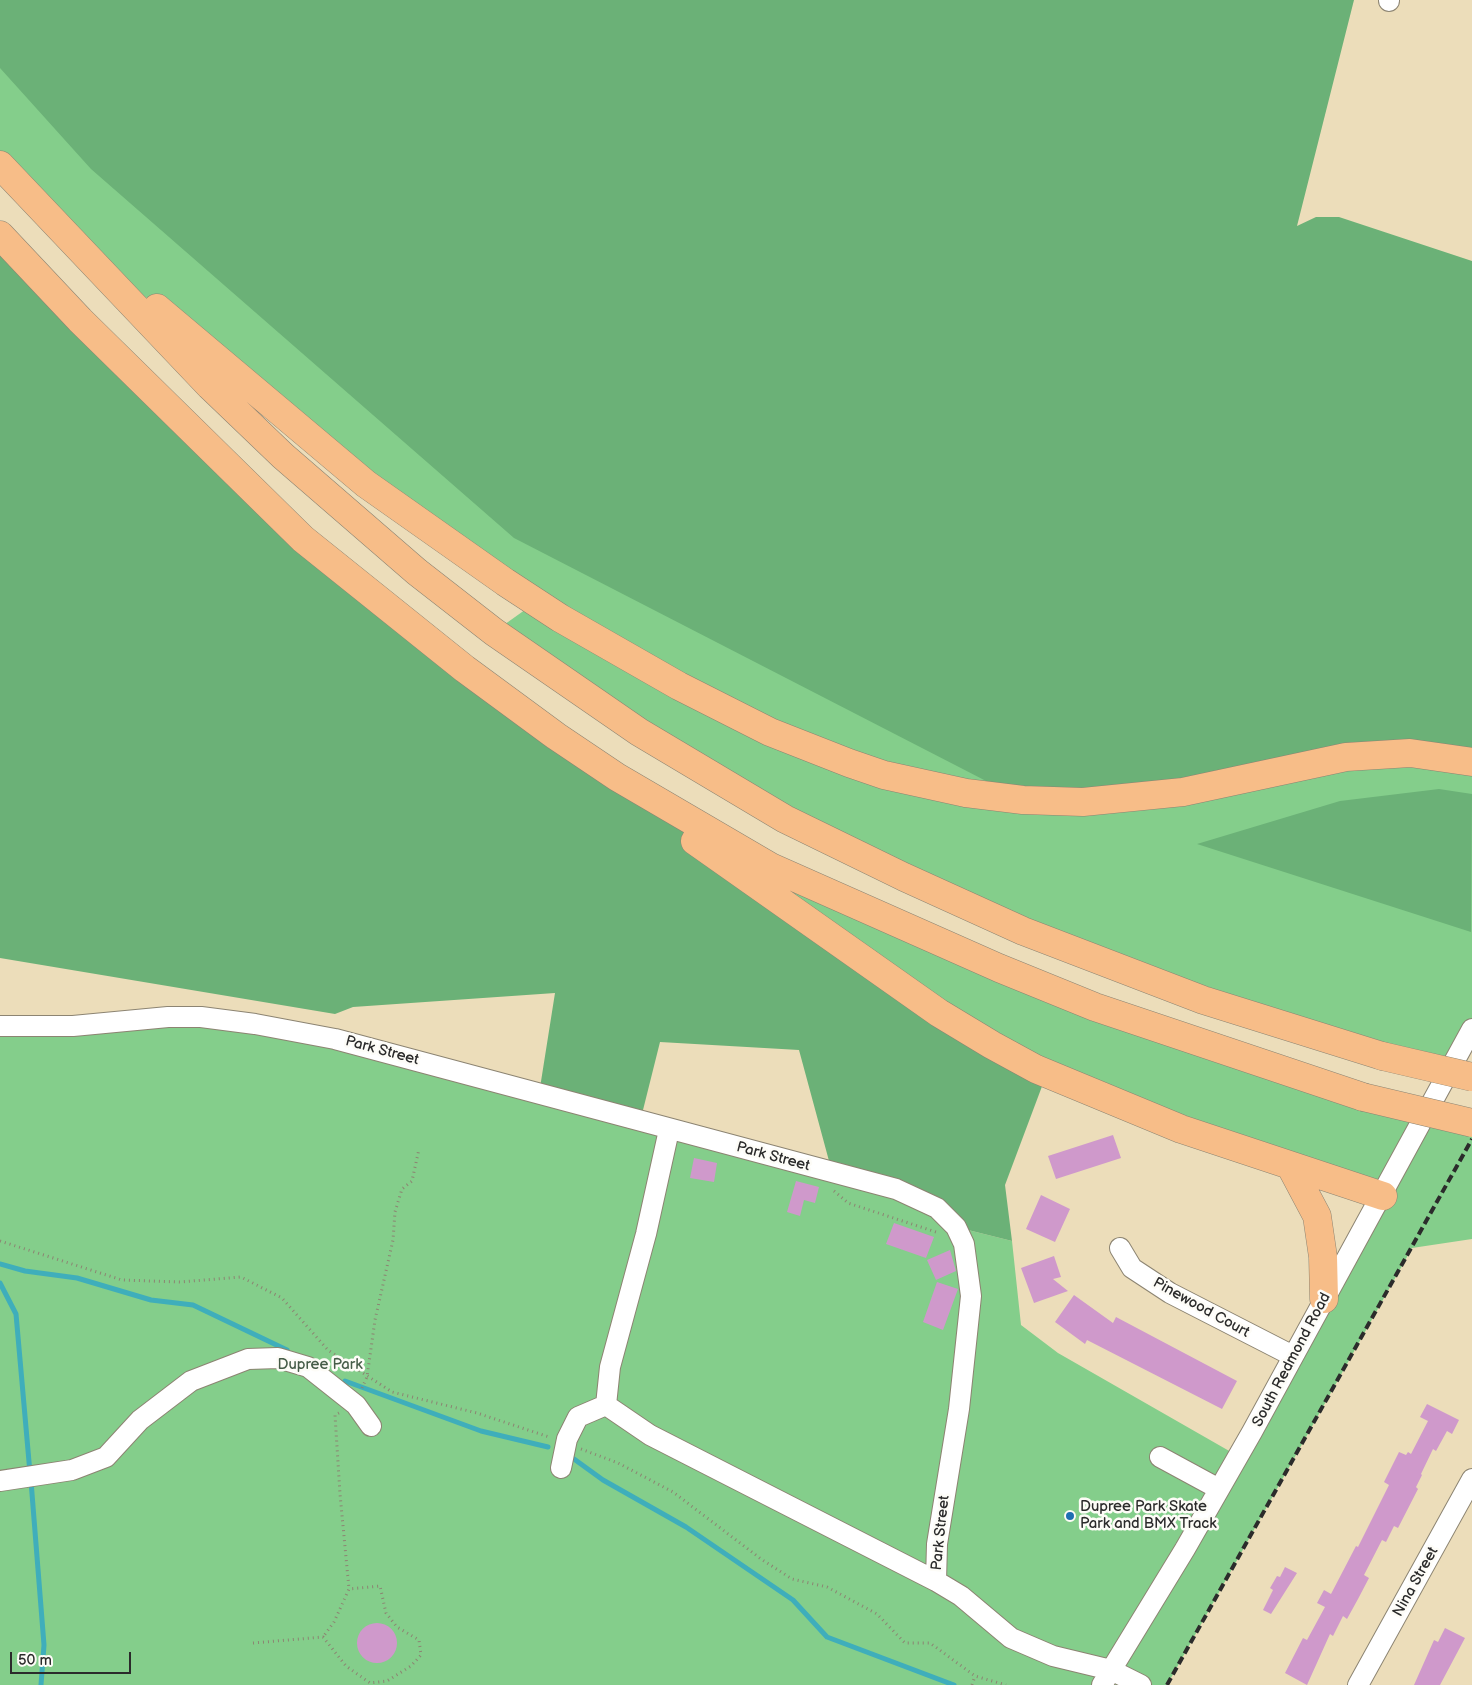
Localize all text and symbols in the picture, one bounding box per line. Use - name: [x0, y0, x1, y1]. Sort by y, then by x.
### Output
- street label: Park Street: [343, 1033, 421, 1069]
- street label: Park Street: [734, 1139, 812, 1175]
- street label: Pinewood Court: [1150, 1274, 1252, 1342]
- street label: South Redmond Road: [1249, 1290, 1335, 1430]
- park label: Dupree Park: [277, 1356, 363, 1374]
- street label: Park Street: [928, 1495, 954, 1571]
- place label: Dupree Park Skate Park and BMX Track: [1080, 1498, 1217, 1533]
- marker: Dupree Park Skate Park and BMX Track: [1064, 1510, 1076, 1522]
- street label: Nina Street: [1389, 1544, 1443, 1620]
- scale bar: [12, 1642, 134, 1674]
- text: 50 m: [18, 1651, 52, 1670]

